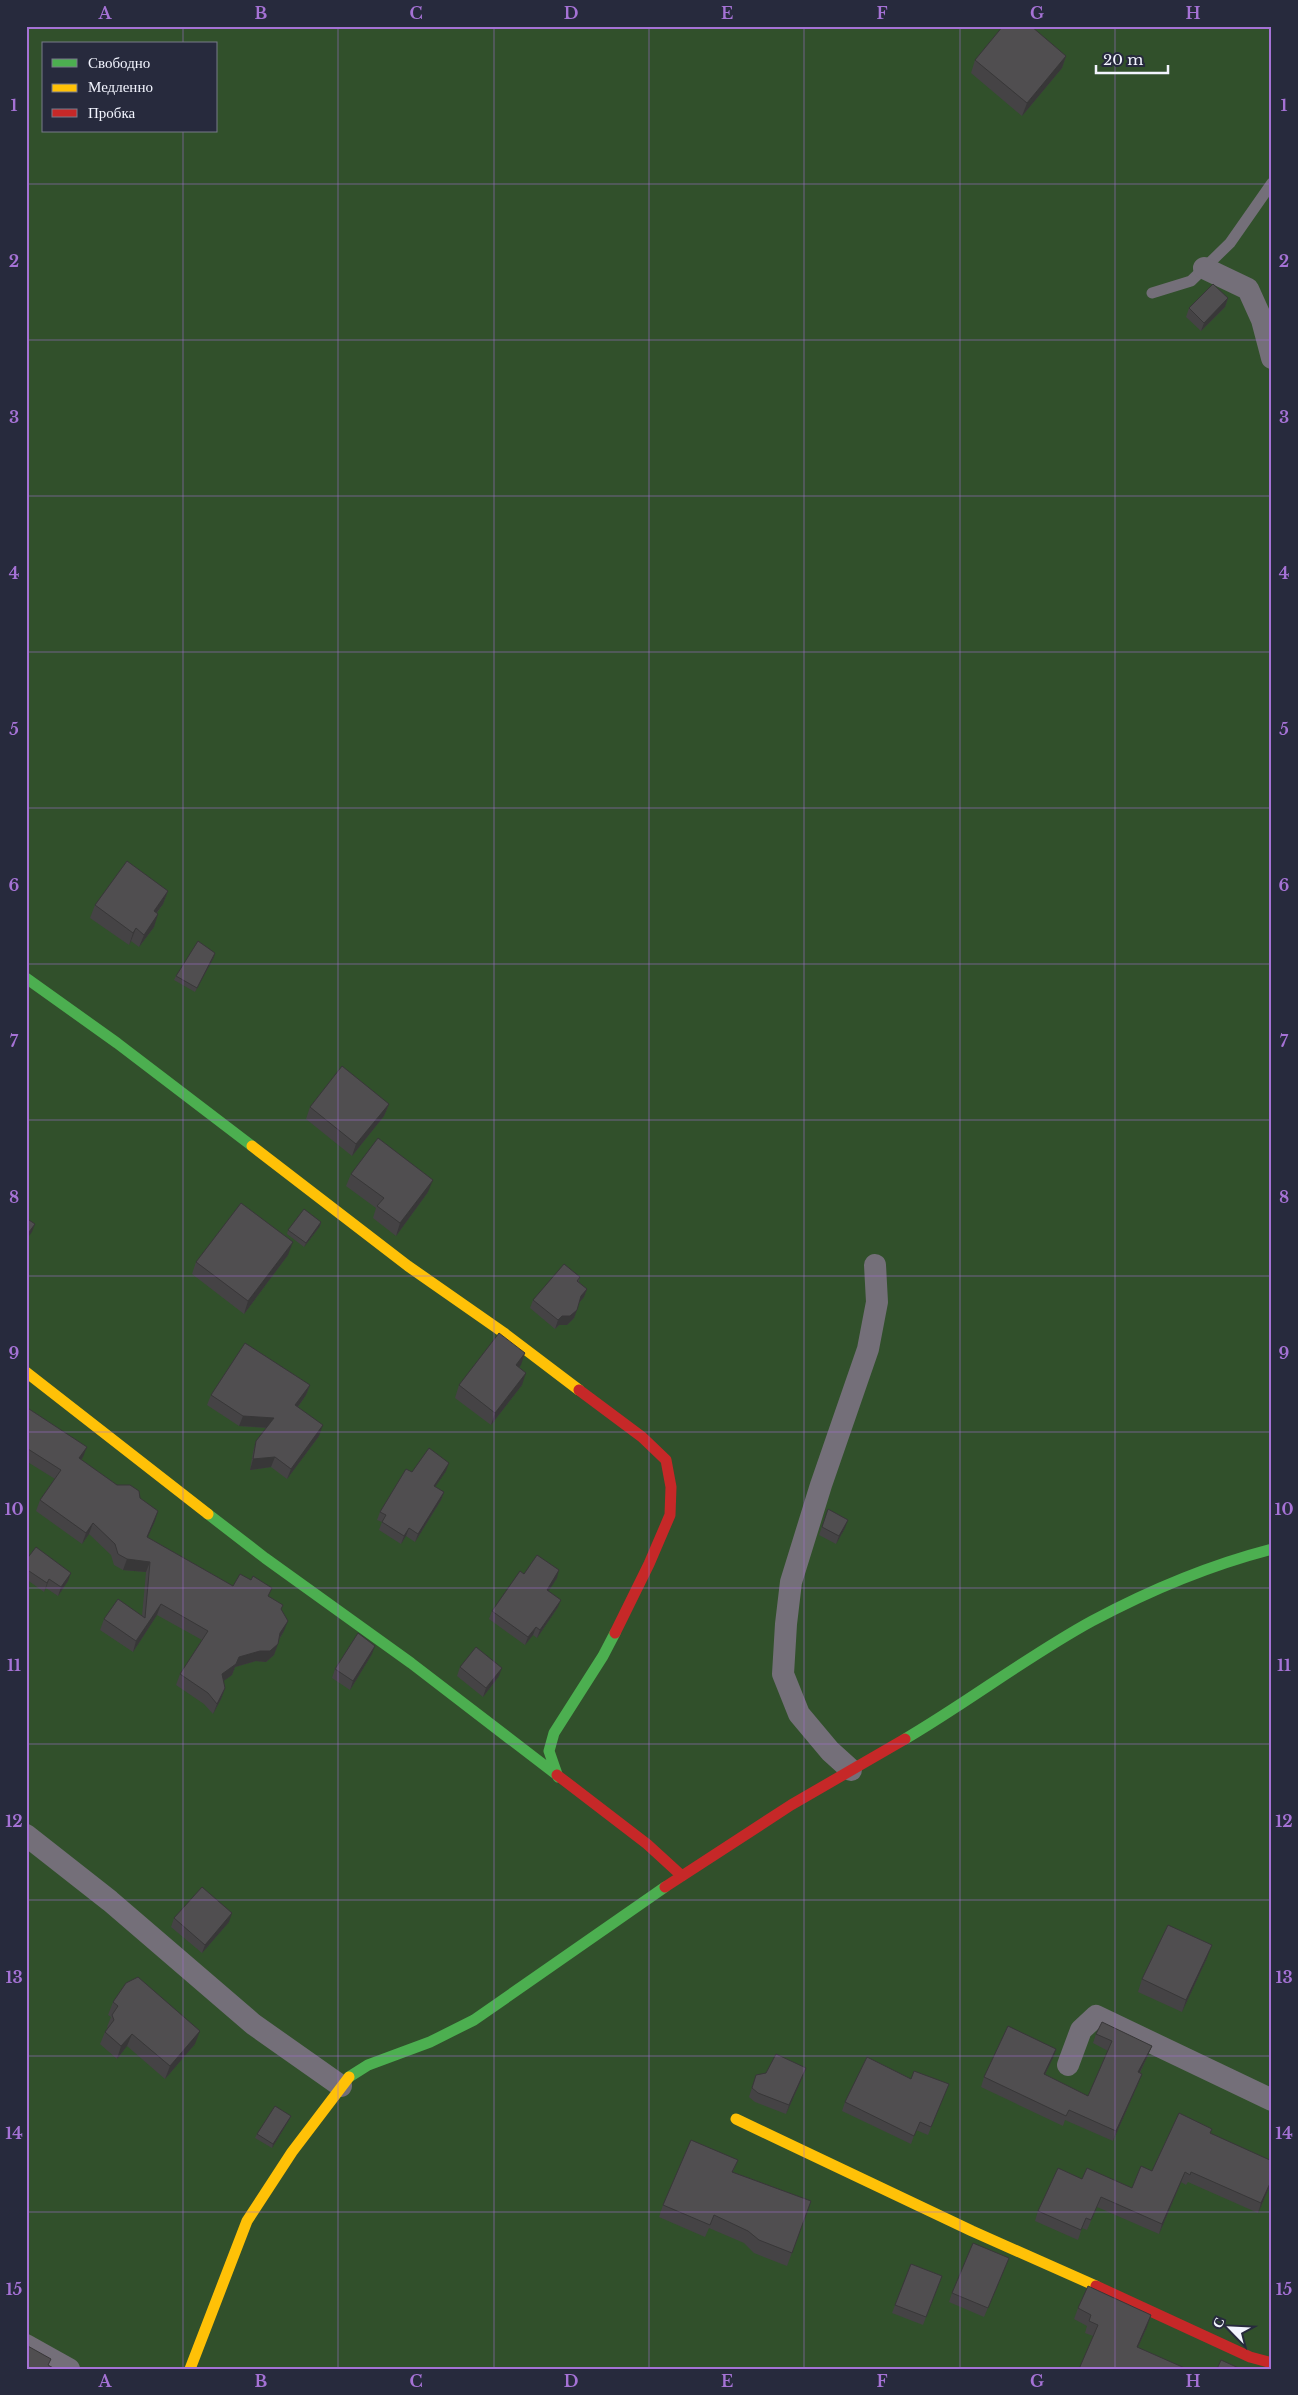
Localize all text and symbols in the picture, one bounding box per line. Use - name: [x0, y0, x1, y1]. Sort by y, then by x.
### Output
- text: A: [98, 3, 113, 23]
- text: B: [255, 3, 268, 23]
- text: C: [409, 3, 423, 23]
- text: D: [564, 3, 578, 23]
- text: E: [721, 3, 733, 23]
- text: F: [876, 3, 888, 23]
- text: G: [1030, 3, 1044, 23]
- text: H: [1185, 3, 1201, 23]
- legend: [42, 42, 218, 132]
- scale bar: [1096, 42, 1168, 74]
- text: 20 m: [1103, 50, 1143, 69]
- text: Свободно: [88, 53, 150, 72]
- text: Медленно: [88, 77, 153, 96]
- text: 1: [11, 95, 18, 115]
- text: 1: [1281, 95, 1288, 115]
- text: Пробка: [88, 103, 136, 122]
- text: 2: [9, 251, 19, 271]
- text: 2: [1279, 251, 1289, 271]
- text: 3: [9, 407, 19, 427]
- text: 3: [1279, 407, 1289, 427]
- text: 4: [9, 563, 19, 583]
- text: 4: [1279, 563, 1289, 583]
- text: 5: [9, 719, 19, 739]
- text: 5: [1279, 719, 1289, 739]
- text: 6: [9, 875, 20, 895]
- text: 6: [1279, 875, 1290, 895]
- text: 7: [10, 1031, 19, 1051]
- text: 7: [1280, 1031, 1289, 1051]
- text: 8: [9, 1187, 19, 1207]
- text: 8: [1279, 1187, 1289, 1207]
- text: 9: [9, 1343, 20, 1363]
- text: 9: [1279, 1343, 1290, 1363]
- text: 10: [4, 1499, 24, 1519]
- text: 10: [1274, 1499, 1294, 1519]
- text: 11: [7, 1655, 21, 1675]
- text: 11: [1277, 1655, 1291, 1675]
- text: 12: [5, 1811, 23, 1831]
- text: 12: [1275, 1811, 1293, 1831]
- text: 13: [5, 1967, 23, 1987]
- text: 13: [1275, 1967, 1293, 1987]
- text: 14: [5, 2123, 23, 2143]
- text: 14: [1275, 2123, 1293, 2143]
- text: 15: [6, 2279, 22, 2299]
- text: 15: [1276, 2279, 1292, 2299]
- north arrow: [1206, 2302, 1256, 2352]
- text: С: [1208, 2314, 1228, 2331]
- text: A: [98, 2371, 113, 2391]
- text: B: [255, 2371, 268, 2391]
- text: C: [409, 2371, 423, 2391]
- text: D: [564, 2371, 578, 2391]
- text: E: [721, 2371, 733, 2391]
- text: F: [876, 2371, 888, 2391]
- text: G: [1030, 2371, 1044, 2391]
- text: H: [1185, 2371, 1201, 2391]

